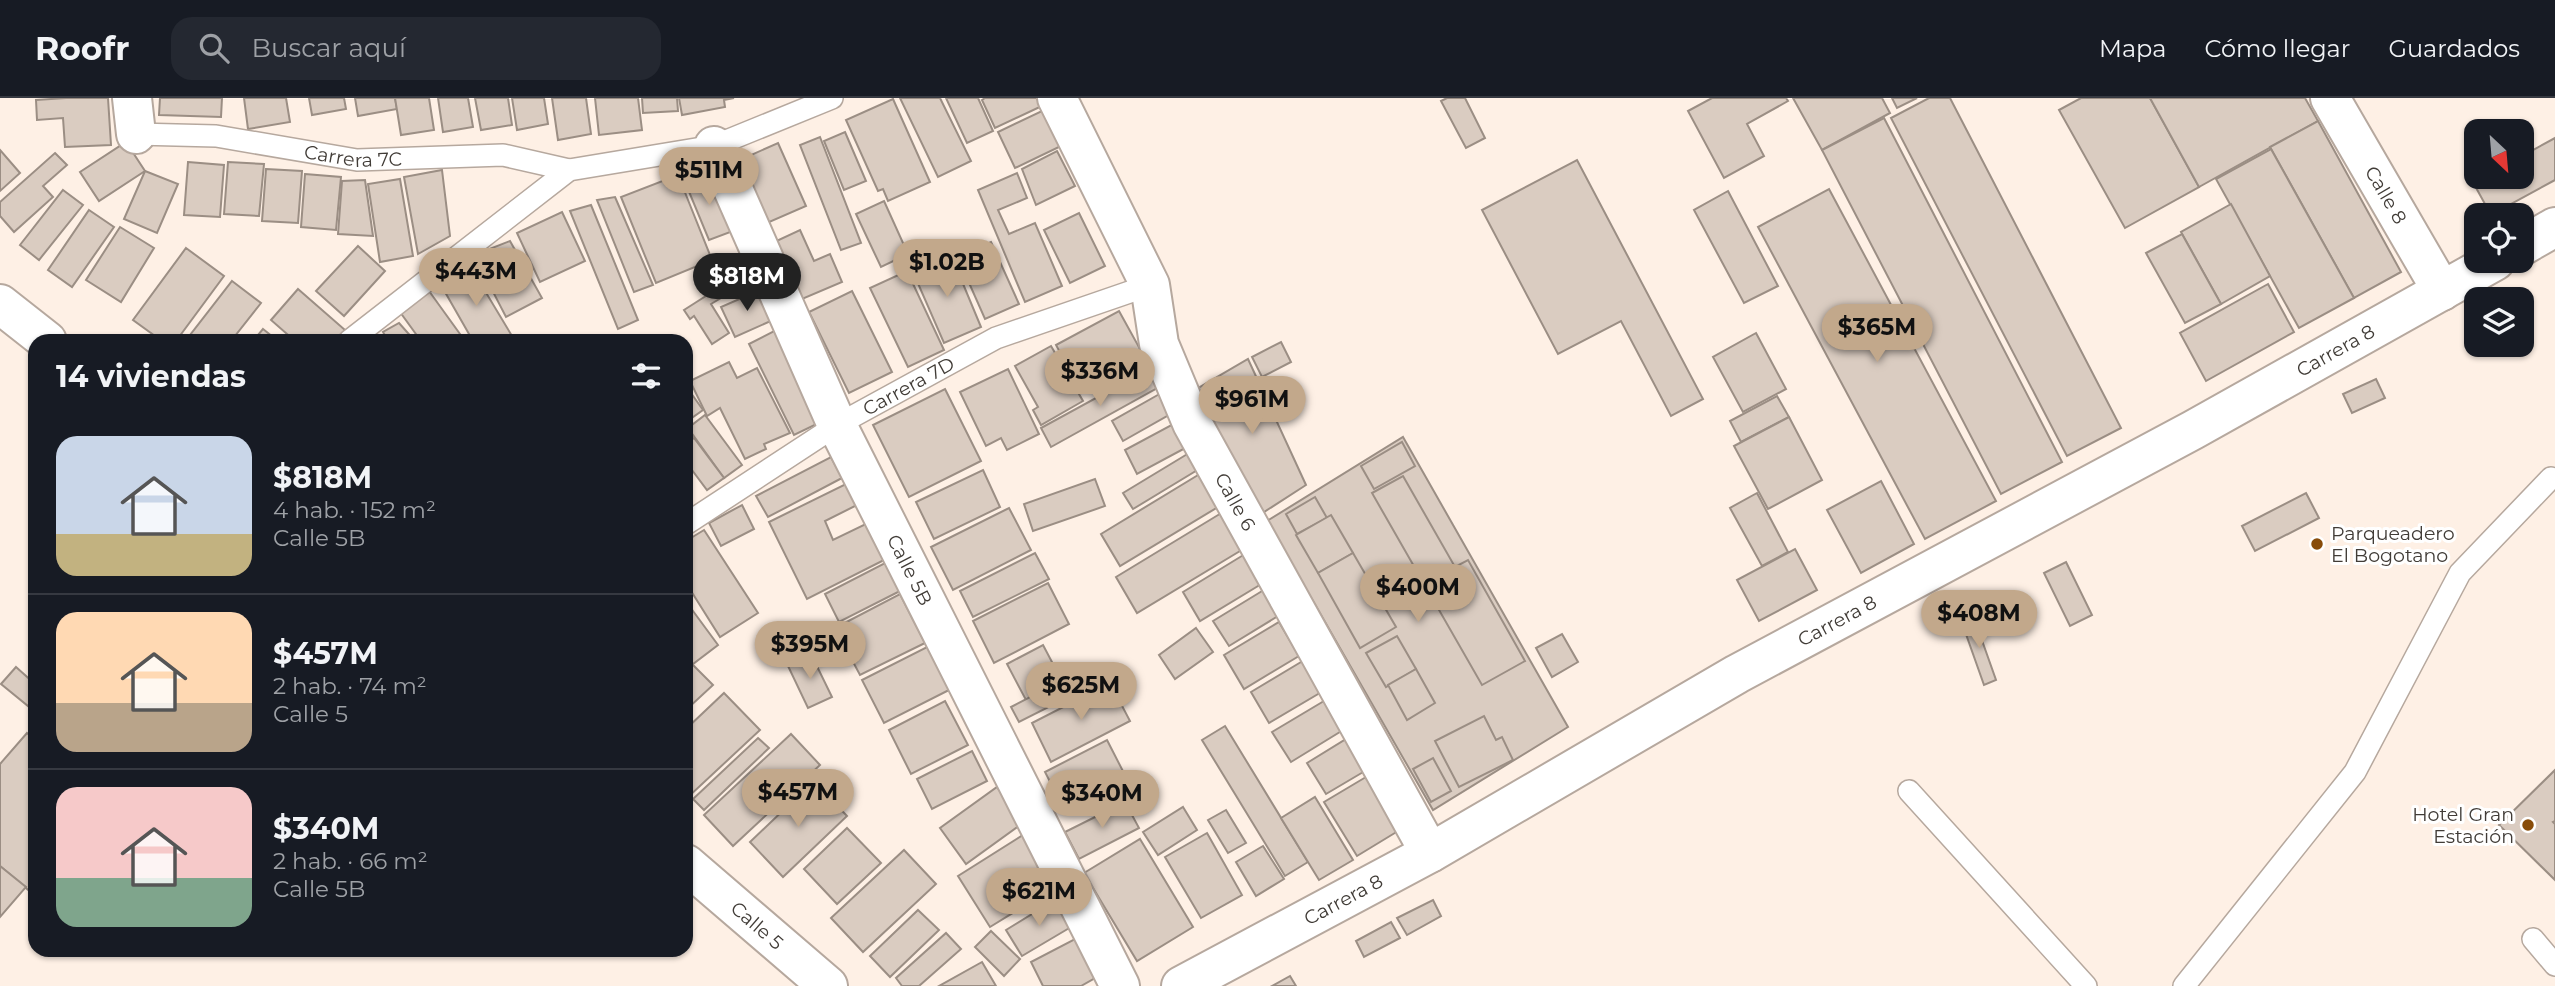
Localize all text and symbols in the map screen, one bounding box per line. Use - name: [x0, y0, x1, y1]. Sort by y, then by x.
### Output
- search box: [171, 17, 661, 80]
- text: Roofr: [35, 28, 129, 68]
- icon: search: [195, 29, 233, 67]
- text: Buscar aquí: [251, 32, 406, 64]
- text: Mapa: [2099, 34, 2166, 63]
- text: Cómo llegar: [2204, 34, 2350, 63]
- text: Guardados: [2388, 34, 2520, 63]
- north arrow: [2464, 119, 2534, 189]
- map controls: [2464, 119, 2534, 357]
- street label: Carrera 7C: [303, 140, 402, 172]
- pin: $511M: [660, 148, 758, 207]
- text: $511M: [675, 156, 743, 184]
- street label: Calle 8: [2360, 162, 2412, 228]
- button: locate: [2464, 203, 2534, 273]
- pin: $1.02B: [890, 240, 1004, 299]
- pin: $443M: [427, 248, 525, 308]
- text: $1.02B: [909, 248, 985, 276]
- pin: $818M: [698, 254, 796, 313]
- text: $443M: [435, 257, 517, 285]
- text: $818M: [709, 262, 785, 290]
- button: layers: [2464, 287, 2534, 357]
- pin: $365M: [1828, 304, 1926, 364]
- text: $365M: [1838, 313, 1916, 341]
- street label: Carrera 8: [2292, 319, 2379, 381]
- pin: $336M: [1051, 348, 1149, 408]
- street label: Carrera 7D: [859, 352, 958, 420]
- icon: filters: [627, 357, 665, 395]
- text: $336M: [1061, 357, 1139, 385]
- text: 14 viviendas: [56, 358, 246, 395]
- pin: $961M: [1203, 376, 1301, 436]
- text: $961M: [1215, 385, 1289, 413]
- text: $818M: [273, 459, 372, 496]
- icon: home: [112, 464, 196, 548]
- street label: Calle 6: [1210, 469, 1261, 535]
- text: 4 hab. · 152 m²: [273, 496, 436, 524]
- place label: Parqueadero El Bogotano: [2331, 522, 2455, 567]
- text: Calle 5B: [273, 524, 365, 552]
- street label: Calle 5B: [883, 530, 937, 609]
- marker: Parqueadero El Bogotano: [2309, 536, 2325, 552]
- pin: $400M: [1369, 564, 1467, 624]
- text: $400M: [1376, 573, 1460, 601]
- street label: Carrera 8: [1794, 590, 1880, 651]
- pin: $408M: [1930, 590, 2028, 650]
- text: $408M: [1937, 599, 2021, 627]
- pin: $395M: [761, 622, 859, 681]
- text: $395M: [771, 630, 849, 658]
- text: $457M: [273, 635, 378, 672]
- icon: home: [112, 640, 196, 724]
- pin: $625M: [1032, 662, 1130, 722]
- text: $625M: [1042, 671, 1120, 699]
- text: 2 hab. · 74 m²: [273, 672, 427, 700]
- text: Calle 5: [273, 700, 348, 728]
- pin: $457M: [749, 770, 847, 829]
- pin: $340M: [1053, 770, 1151, 830]
- text: $457M: [758, 778, 838, 806]
- text: $340M: [1061, 779, 1143, 807]
- place label: Hotel Gran Estación: [2412, 803, 2514, 848]
- text: $340M: [273, 810, 379, 847]
- icon: home: [112, 815, 196, 899]
- marker: Hotel Gran Estación: [2520, 817, 2536, 833]
- text: 2 hab. · 66 m²: [273, 847, 428, 875]
- pin: $621M: [990, 868, 1088, 928]
- street label: Carrera 8: [1300, 869, 1387, 930]
- text: Calle 5B: [273, 875, 365, 903]
- text: $621M: [1002, 877, 1076, 905]
- street label: Calle 5: [726, 896, 788, 954]

